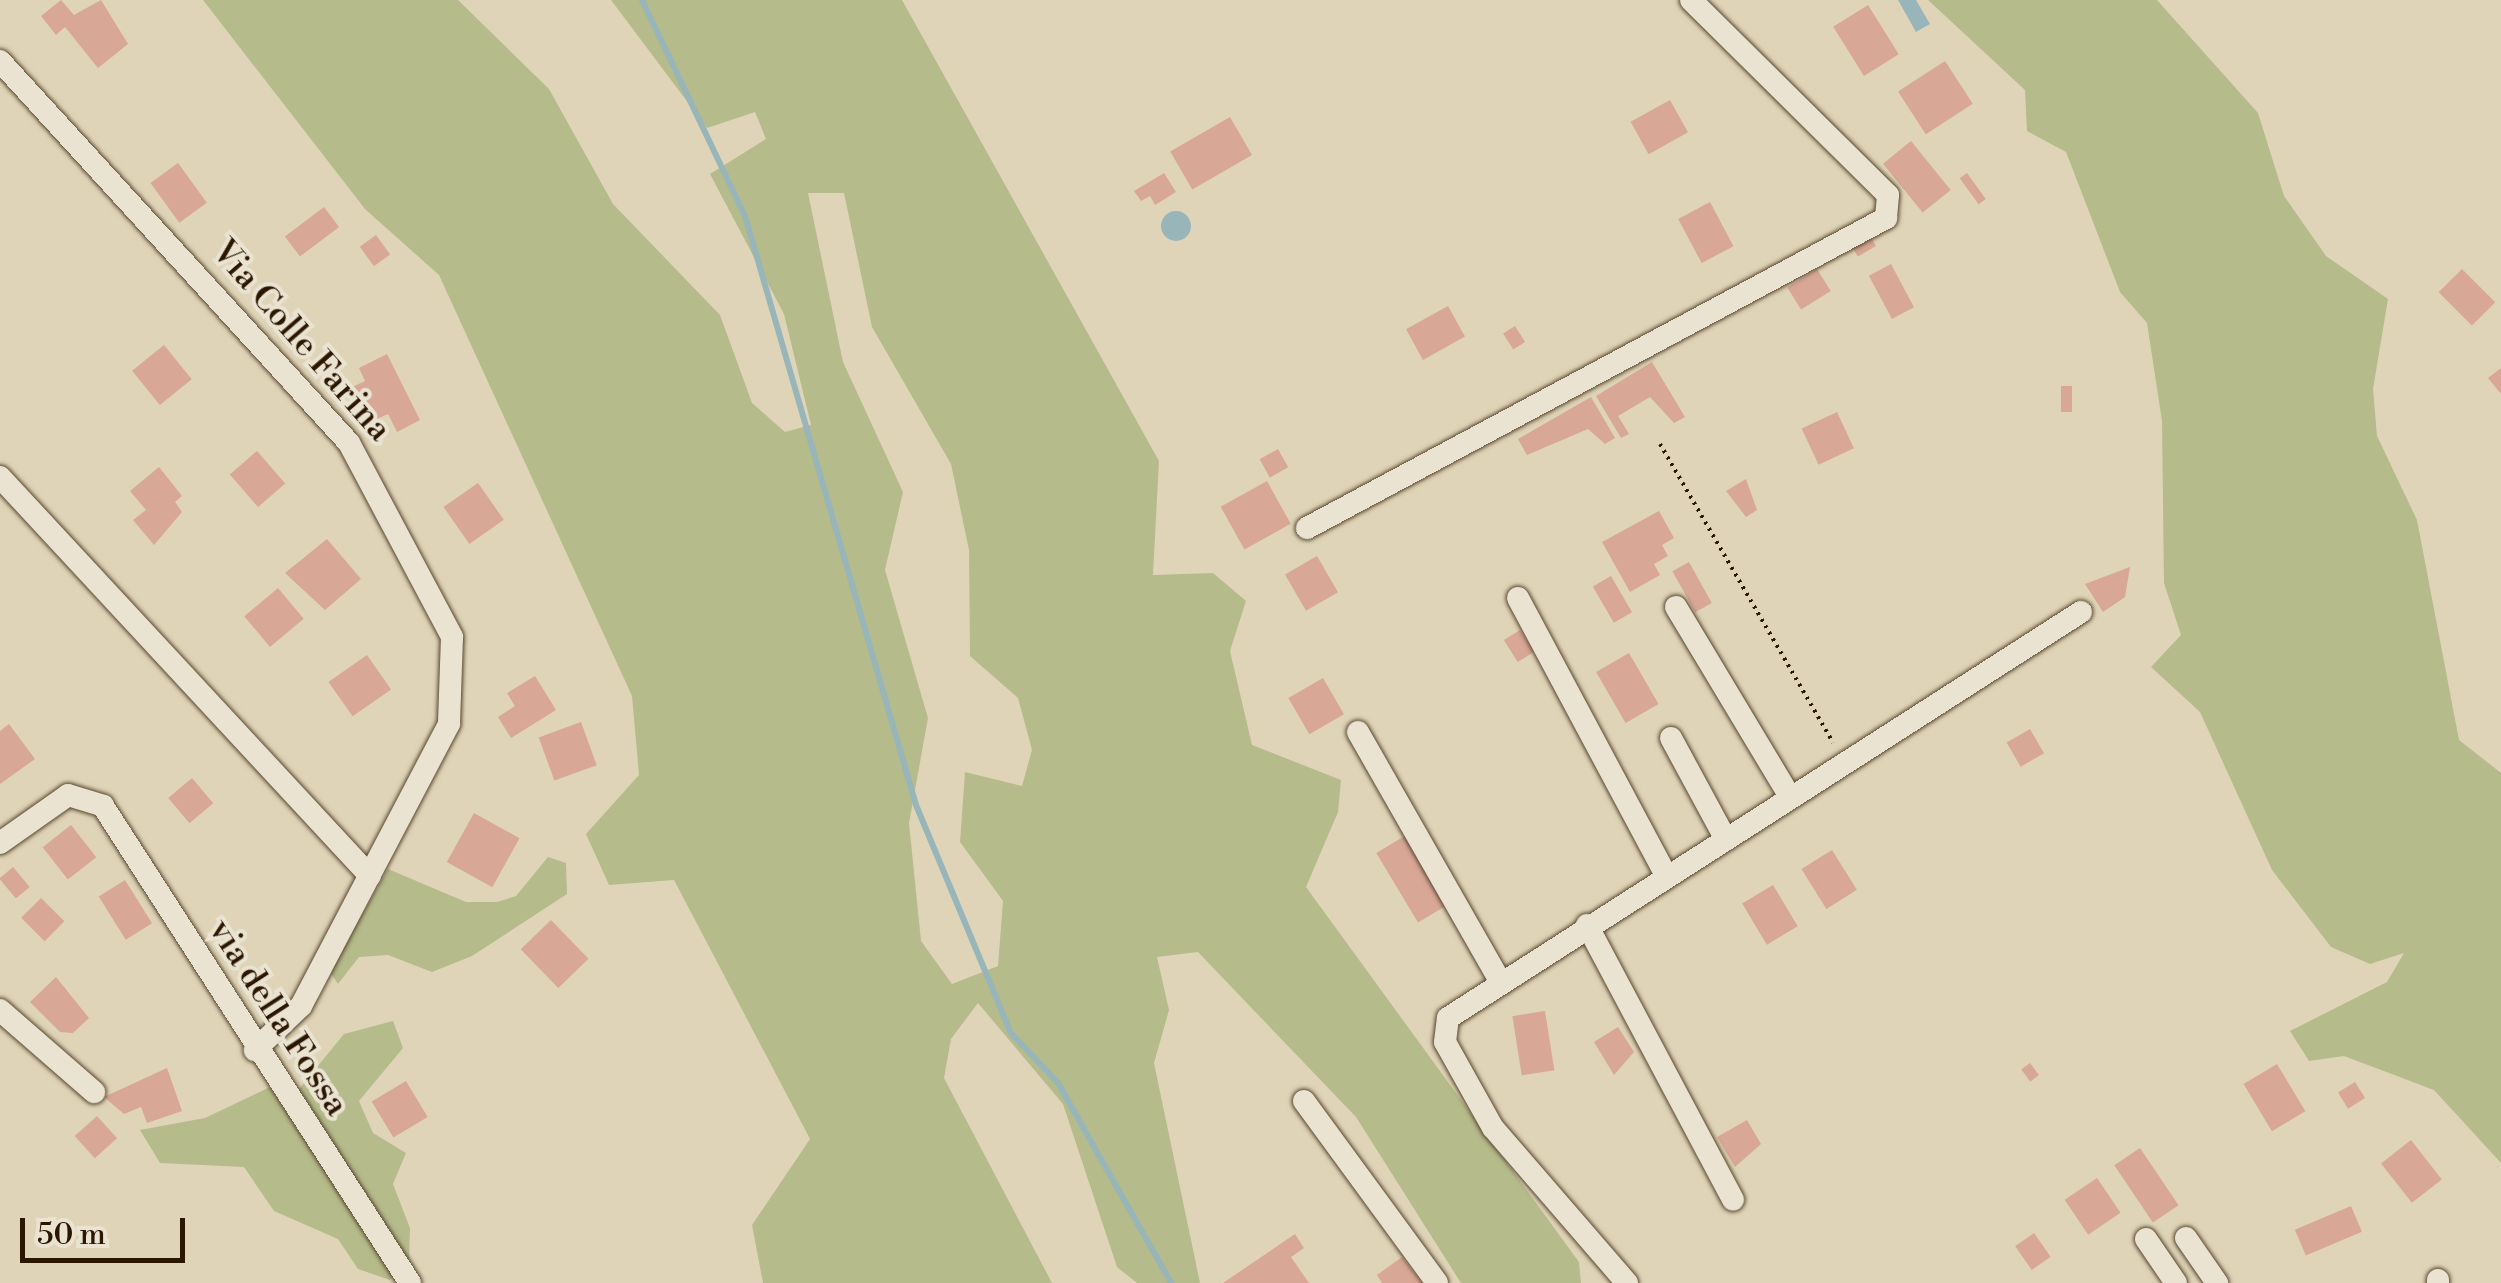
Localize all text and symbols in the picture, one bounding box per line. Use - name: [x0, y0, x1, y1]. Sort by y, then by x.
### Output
- street label: Via Colle Farina: [202, 232, 400, 450]
- street label: via della Fossa: [199, 912, 357, 1124]
- scale bar: [25, 1198, 190, 1260]
- text: 50 m: [37, 1216, 106, 1254]

